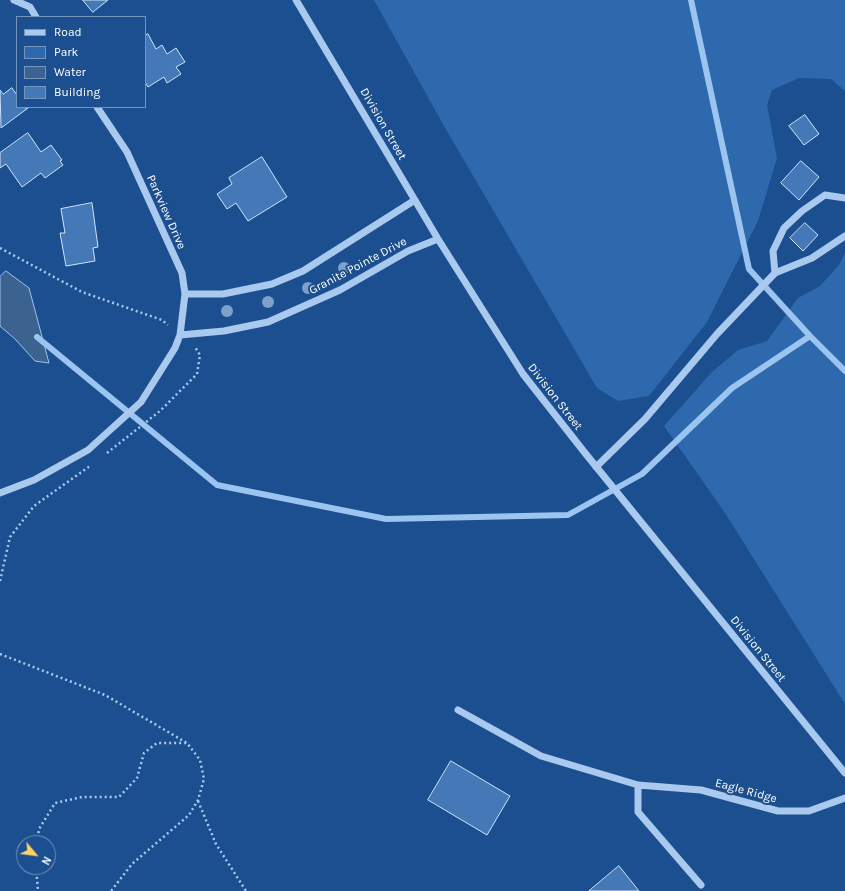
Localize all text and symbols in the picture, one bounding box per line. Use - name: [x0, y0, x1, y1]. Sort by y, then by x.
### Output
- legend: [16, 16, 146, 108]
- text: Road: [54, 25, 82, 39]
- text: Park: [54, 45, 78, 59]
- text: Water: [54, 65, 86, 79]
- text: Building: [54, 85, 100, 99]
- street label: Division Street: [357, 86, 409, 162]
- street label: Parkview Drive: [143, 173, 189, 251]
- street label: Granite Pointe Drive: [307, 234, 409, 298]
- street label: Division Street: [525, 361, 585, 433]
- street label: Division Street: [727, 613, 789, 685]
- street label: Eagle Ridge: [713, 776, 779, 806]
- north arrow: [16, 835, 56, 875]
- text: N: [38, 854, 54, 867]

